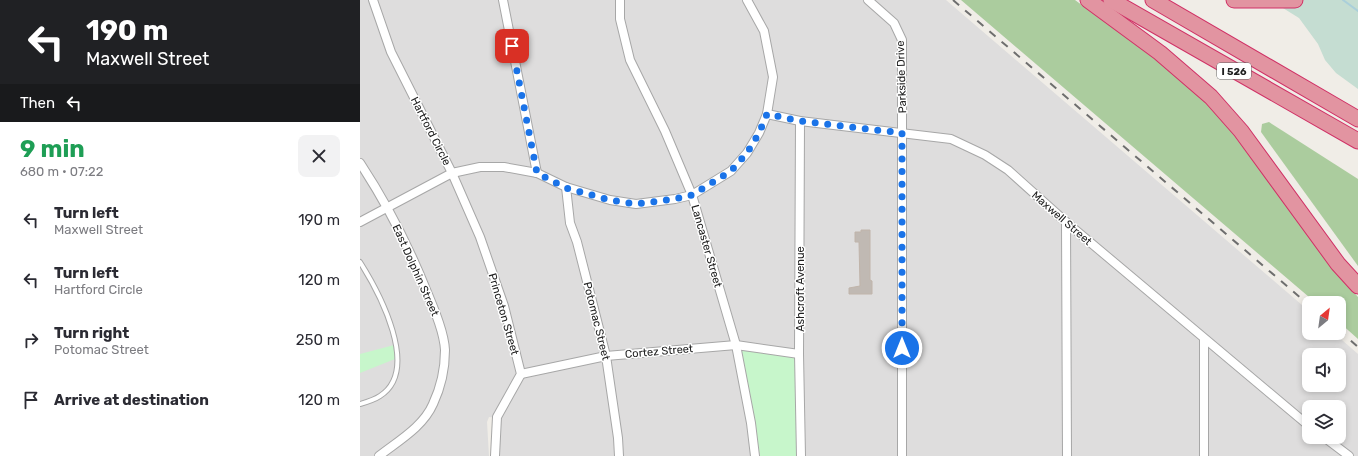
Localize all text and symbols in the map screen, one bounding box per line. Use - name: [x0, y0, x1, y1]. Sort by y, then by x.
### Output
- text: 190 m: [86, 14, 169, 47]
- icon: left: [20, 16, 72, 68]
- pin: [495, 29, 529, 63]
- icon: arrive: [501, 35, 523, 57]
- street label: Parkside Drive: [894, 40, 909, 114]
- text: Maxwell Street: [86, 48, 209, 70]
- road number: I 526: [1217, 63, 1251, 79]
- icon: left: [63, 92, 85, 114]
- text: Then: [20, 94, 55, 112]
- street label: Hartford Circle: [408, 95, 453, 168]
- text: 9 min: [20, 135, 85, 163]
- button: close: [298, 135, 340, 177]
- text: 680 m · 07:22: [20, 164, 103, 179]
- street label: Maxwell Street: [1029, 189, 1095, 248]
- street label: Lancaster Street: [688, 203, 725, 290]
- text: Turn left: [54, 204, 119, 222]
- icon: left: [20, 209, 42, 231]
- text: 190 m: [298, 211, 340, 229]
- text: Maxwell Street: [54, 222, 143, 237]
- street label: East Dolphin Street: [389, 222, 442, 319]
- street label: Ashcroft Avenue: [794, 246, 807, 332]
- text: Turn left: [54, 264, 119, 282]
- icon: left: [20, 269, 42, 291]
- text: 120 m: [298, 271, 340, 289]
- street label: Princeton Street: [486, 272, 522, 357]
- street label: Potomac Street: [580, 281, 613, 362]
- text: Hartford Circle: [54, 282, 143, 297]
- north arrow: [1302, 296, 1346, 340]
- map controls: [1302, 296, 1346, 444]
- text: Turn right: [54, 324, 129, 342]
- position arrow: [881, 327, 923, 369]
- icon: right: [20, 329, 42, 351]
- text: 250 m: [296, 331, 340, 349]
- text: Potomac Street: [54, 342, 149, 357]
- street label: Cortez Street: [624, 342, 694, 361]
- button: sound: [1302, 348, 1346, 392]
- icon: arrive: [20, 389, 42, 411]
- text: Arrive at destination: [54, 391, 209, 409]
- text: 120 m: [298, 391, 340, 409]
- button: layers: [1302, 400, 1346, 444]

